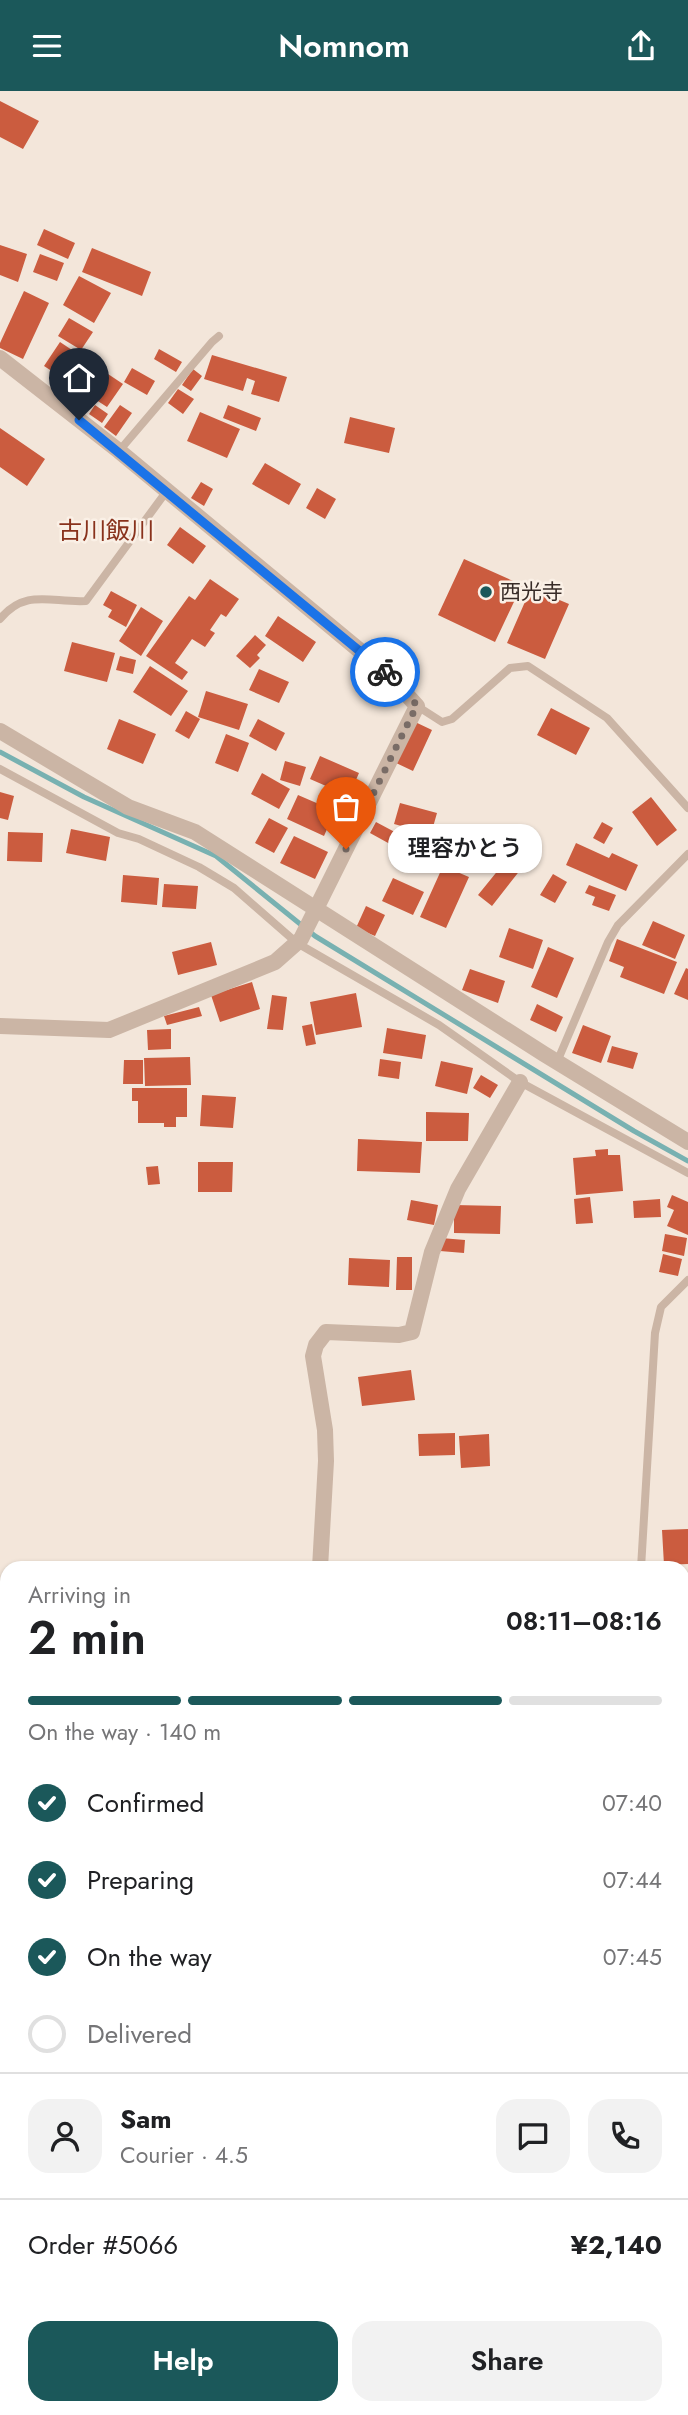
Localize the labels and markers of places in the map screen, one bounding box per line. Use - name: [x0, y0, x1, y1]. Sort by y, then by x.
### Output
- pin: [49, 348, 109, 420]
- place label: 西光寺: [500, 577, 563, 607]
- marker: 西光寺: [478, 584, 494, 600]
- pin: [316, 777, 376, 849]
- callout: 理容かとう: [388, 825, 542, 873]

